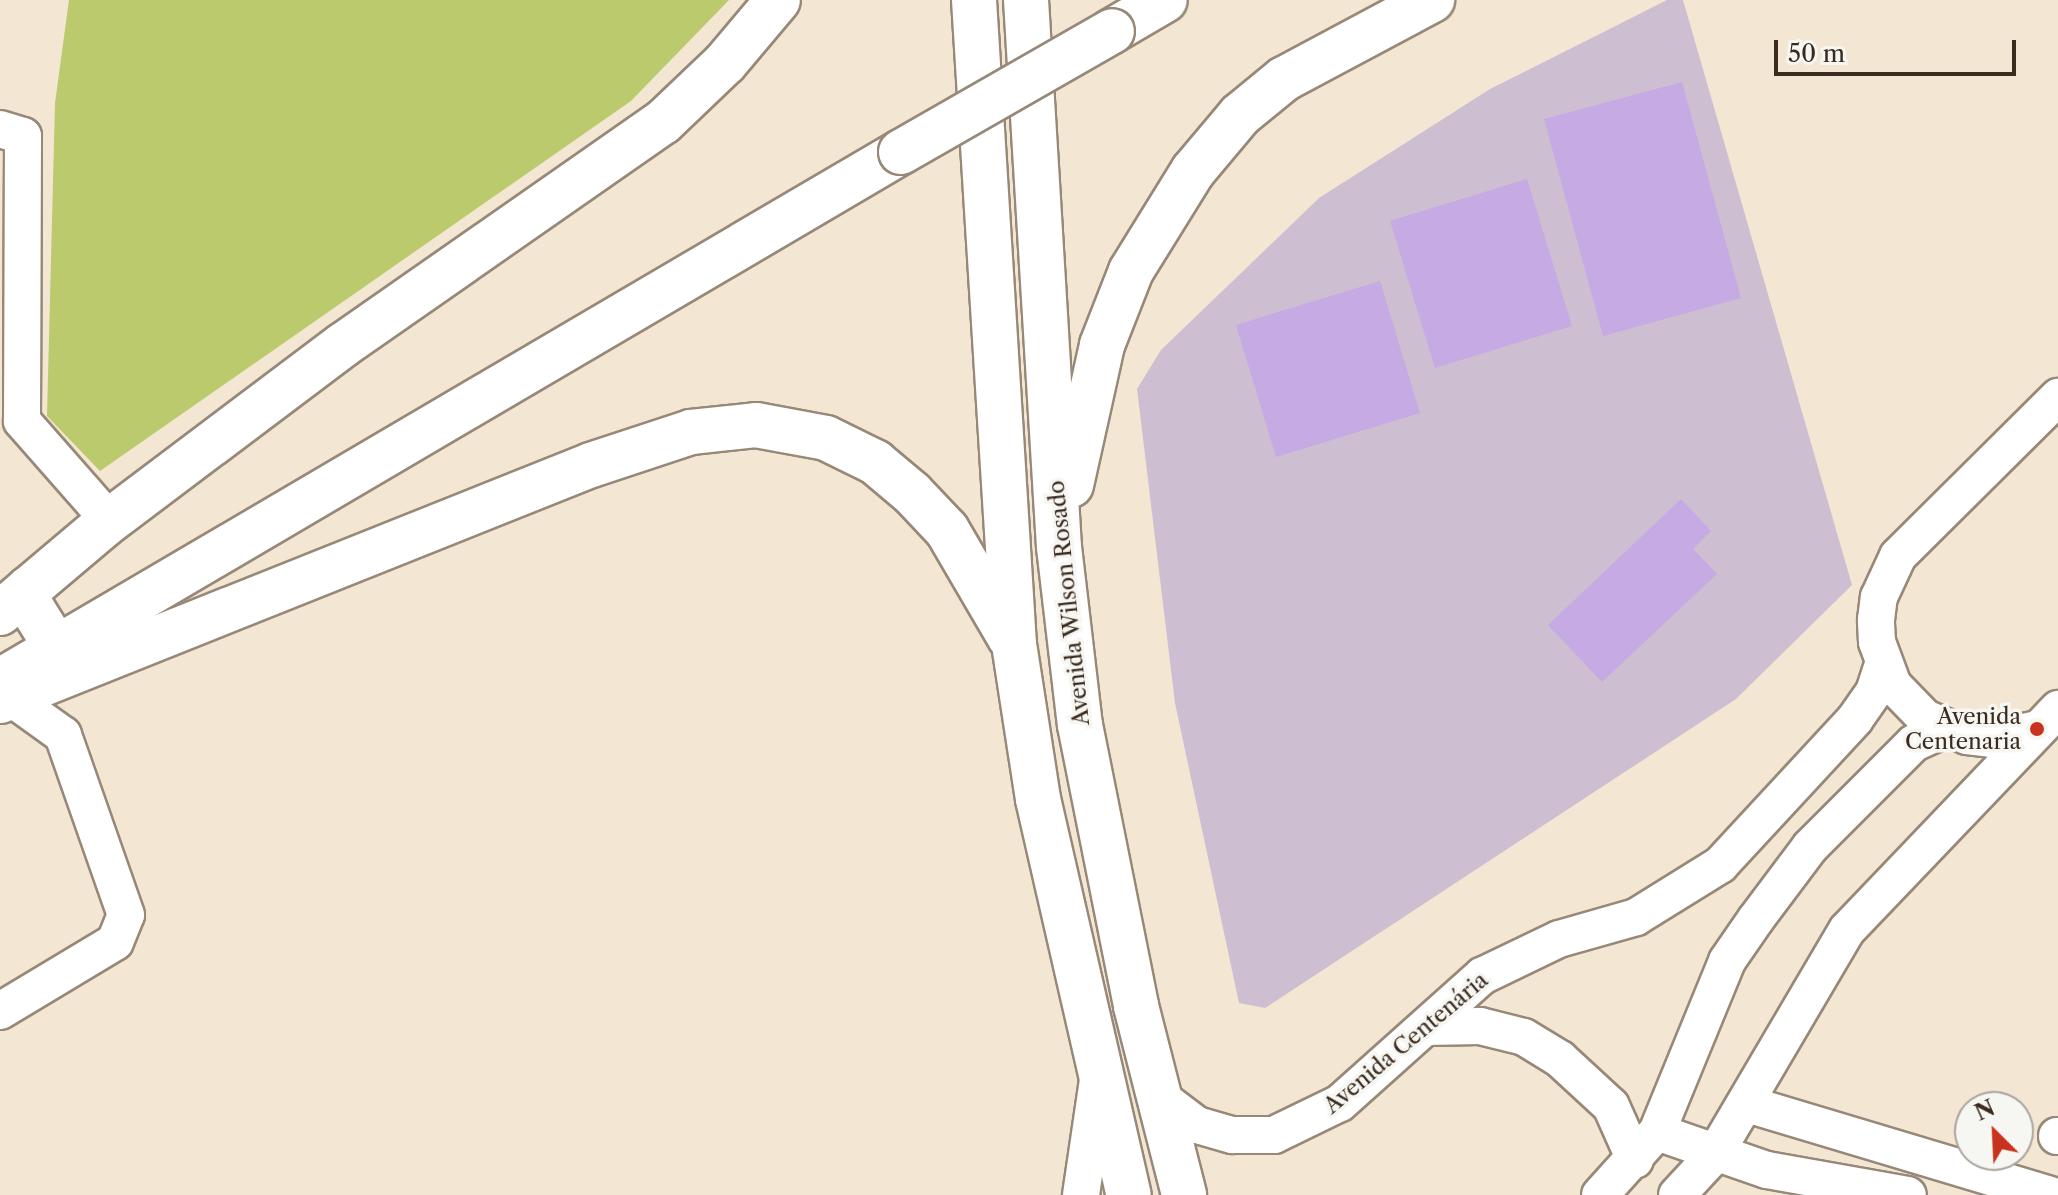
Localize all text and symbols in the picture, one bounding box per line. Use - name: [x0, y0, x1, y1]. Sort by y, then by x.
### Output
- scale bar: [1778, 24, 2020, 74]
- text: 50 m: [1788, 39, 1845, 68]
- street label: Avenida Wilson Rosado: [1043, 479, 1095, 727]
- place label: Avenida Centenaria: [1905, 703, 2021, 754]
- marker: Avenida Centenaria: [2028, 720, 2046, 738]
- street label: Avenida Centenária: [1319, 967, 1493, 1119]
- north arrow: [1954, 1091, 2034, 1171]
- text: N: [1971, 1094, 1999, 1127]

